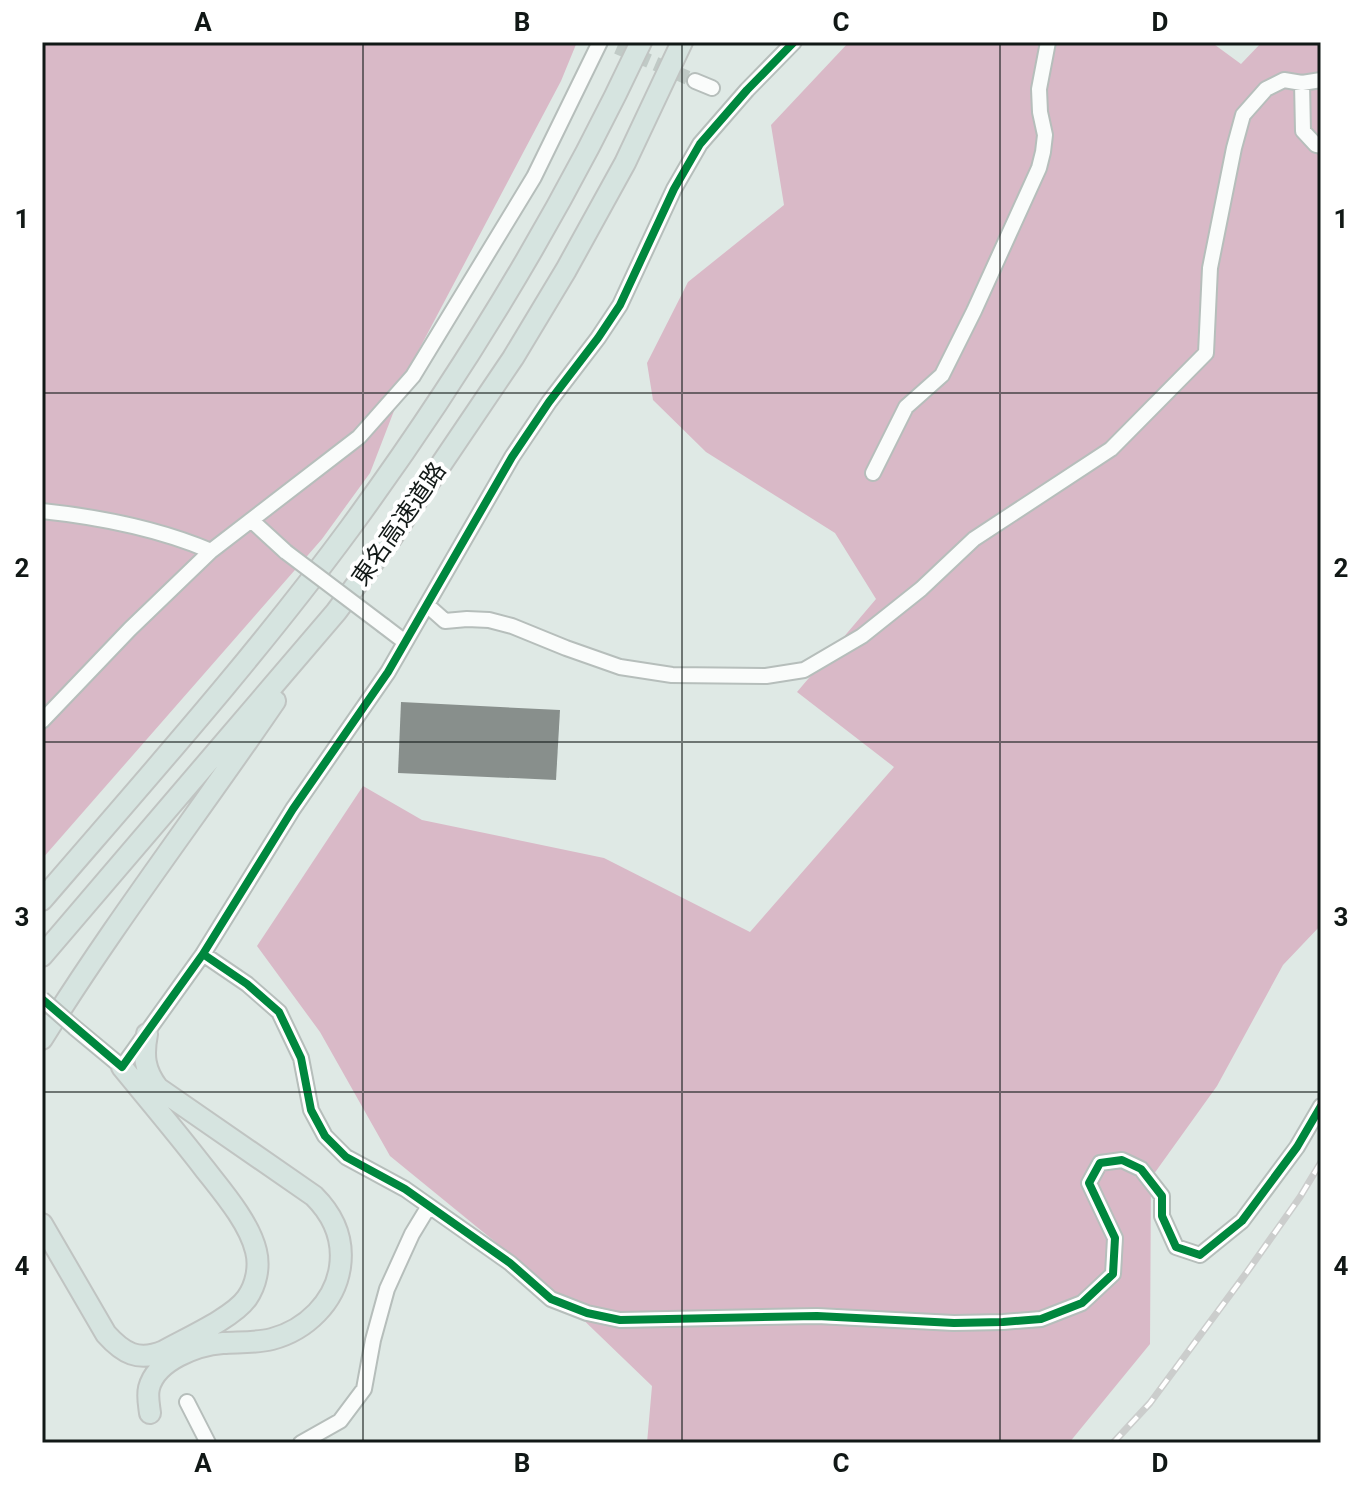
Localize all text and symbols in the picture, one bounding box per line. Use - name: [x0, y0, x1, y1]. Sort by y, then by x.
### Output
- text: A: [194, 7, 212, 37]
- text: B: [514, 7, 530, 37]
- text: C: [832, 7, 850, 37]
- text: D: [1152, 7, 1168, 37]
- text: 1: [15, 204, 29, 234]
- text: 1: [1334, 204, 1348, 234]
- street label: 東名高速道路: [346, 457, 452, 591]
- text: 2: [15, 553, 29, 583]
- text: 2: [1334, 553, 1348, 583]
- text: 3: [15, 902, 29, 932]
- text: 3: [1334, 902, 1348, 932]
- text: 4: [15, 1251, 30, 1281]
- text: 4: [1334, 1251, 1349, 1281]
- text: A: [194, 1448, 212, 1478]
- text: B: [514, 1448, 530, 1478]
- text: C: [832, 1448, 850, 1478]
- text: D: [1152, 1448, 1168, 1478]

